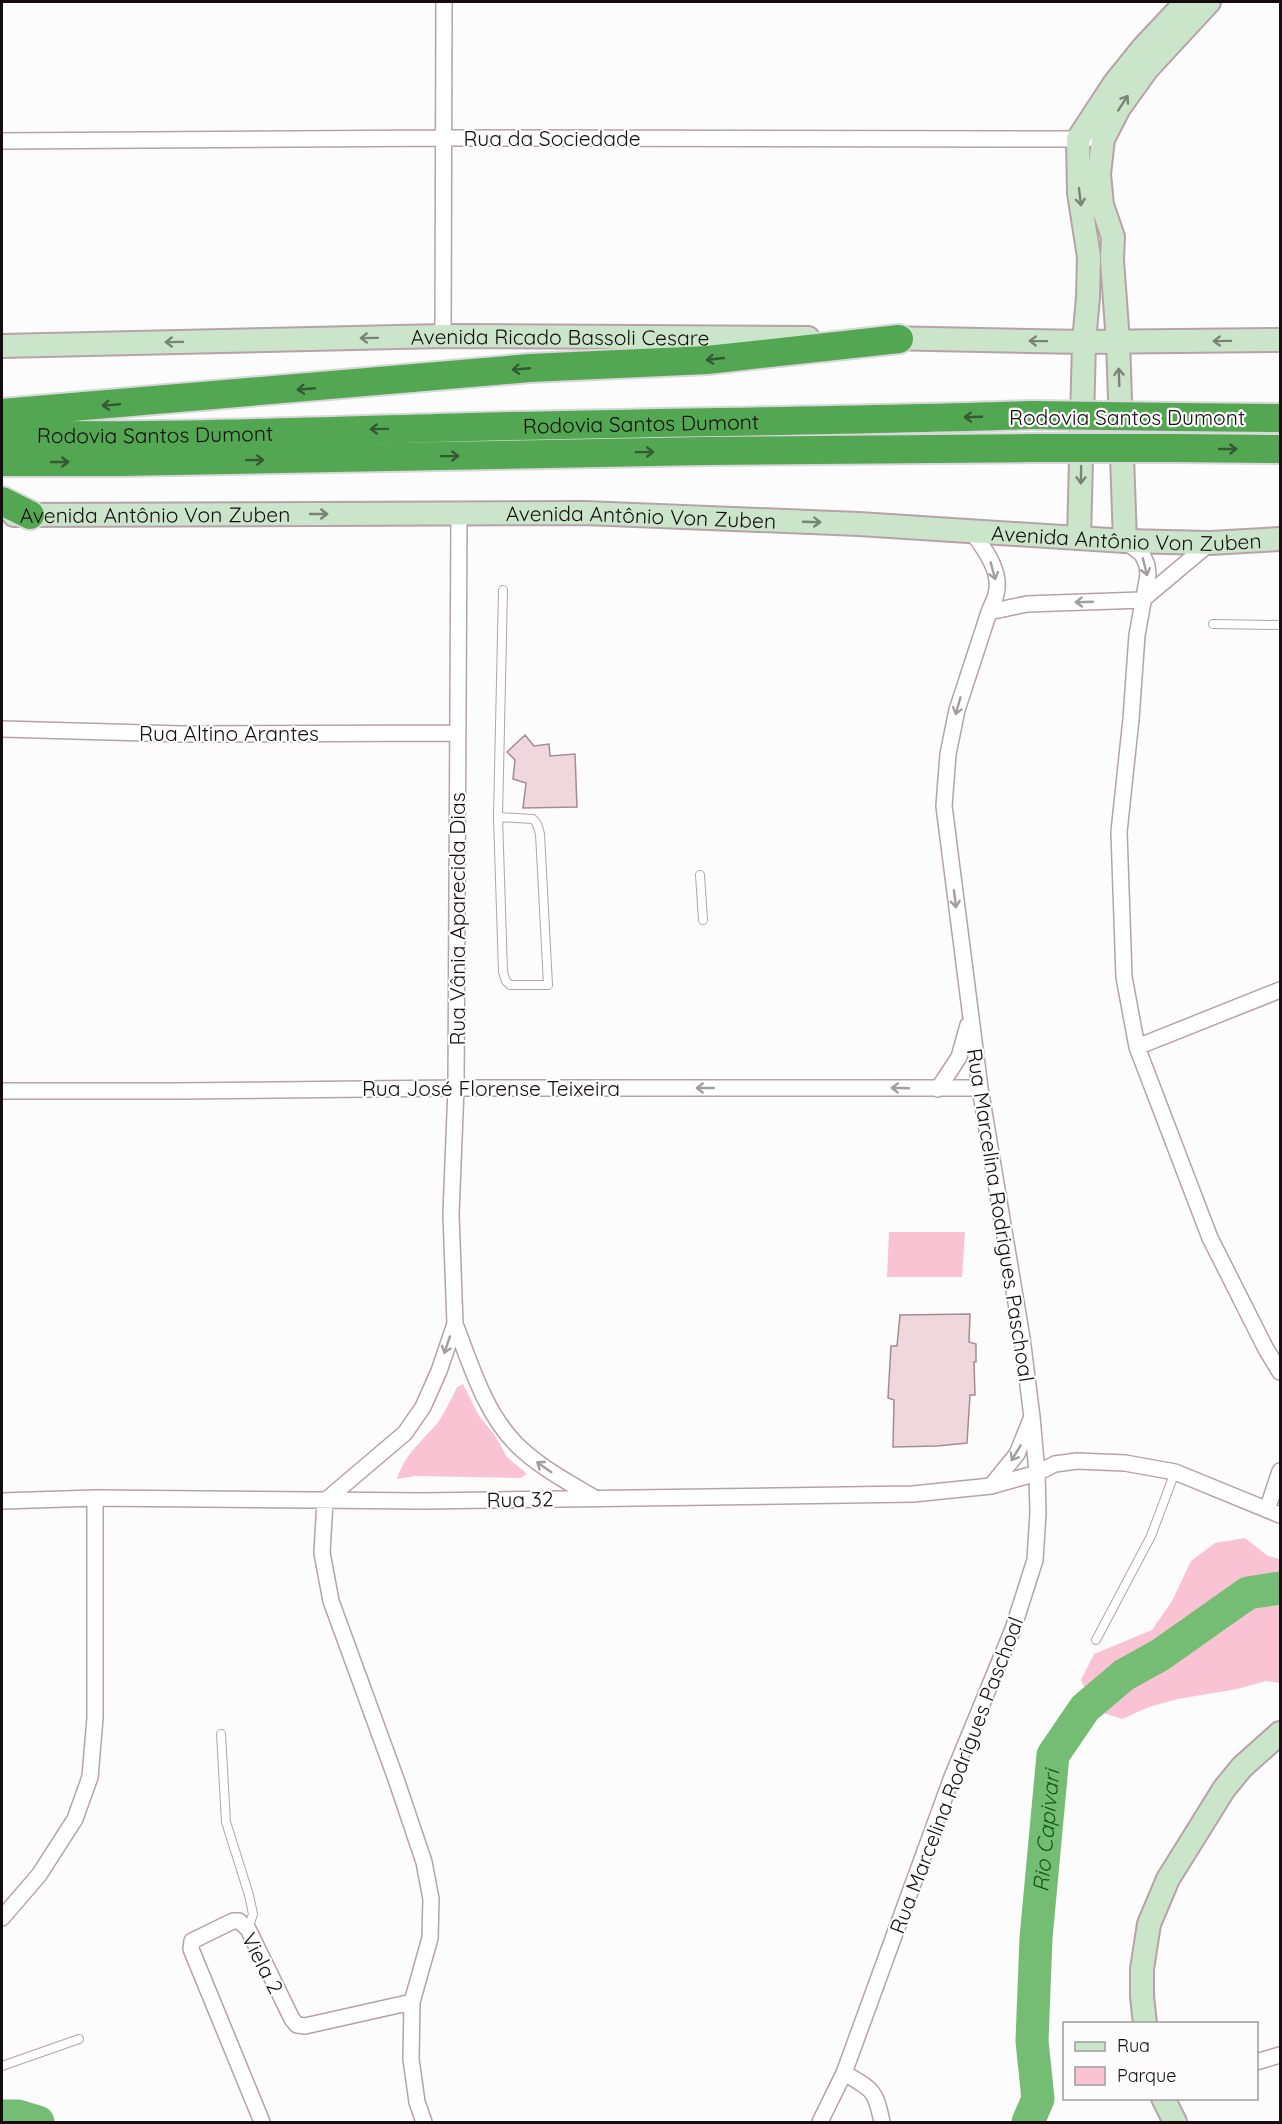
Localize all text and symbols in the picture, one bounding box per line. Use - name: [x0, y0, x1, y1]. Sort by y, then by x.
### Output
- one-way arrow: [1117, 96, 1129, 112]
- street label: Rua da Sociedade: [463, 125, 641, 151]
- one-way arrow: [1075, 187, 1086, 206]
- street label: Avenida Ricado Bassoli Cesare: [410, 323, 709, 350]
- one-way arrow: [360, 332, 380, 344]
- one-way arrow: [1029, 335, 1049, 347]
- one-way arrow: [1213, 335, 1233, 347]
- one-way arrow: [165, 337, 185, 348]
- one-way arrow: [706, 354, 726, 365]
- one-way arrow: [511, 364, 531, 375]
- one-way arrow: [1113, 368, 1125, 388]
- one-way arrow: [296, 383, 316, 394]
- one-way arrow: [102, 399, 122, 410]
- street label: Rodovia Santos Dumont: [1009, 404, 1245, 430]
- street label: Rodovia Santos Dumont: [523, 408, 759, 439]
- one-way arrow: [963, 411, 983, 422]
- street label: Rodovia Santos Dumont: [37, 420, 273, 448]
- one-way arrow: [369, 423, 389, 435]
- one-way arrow: [1217, 443, 1237, 454]
- one-way arrow: [634, 446, 654, 458]
- one-way arrow: [439, 450, 459, 462]
- one-way arrow: [244, 454, 264, 466]
- one-way arrow: [49, 456, 69, 468]
- one-way arrow: [1075, 465, 1086, 485]
- street label: Avenida Antônio Von Zuben: [506, 500, 777, 534]
- street label: Avenida Antônio Von Zuben: [20, 501, 290, 528]
- one-way arrow: [309, 508, 329, 520]
- one-way arrow: [801, 517, 821, 528]
- street label: Avenida Antônio Von Zuben: [990, 519, 1262, 556]
- one-way arrow: [1140, 557, 1152, 576]
- one-way arrow: [988, 561, 999, 580]
- one-way arrow: [1074, 596, 1094, 608]
- one-way arrow: [952, 696, 963, 715]
- street label: Rua Altino Arantes: [139, 720, 319, 746]
- street label: Rua Vânia Aparecida Dias: [444, 792, 470, 1046]
- one-way arrow: [950, 889, 961, 909]
- street label: Rua Marcelina Rodrigues Paschoal: [962, 1047, 1040, 1383]
- street label: Rua José Florense Teixeira: [362, 1075, 620, 1101]
- one-way arrow: [696, 1082, 716, 1094]
- one-way arrow: [891, 1082, 911, 1093]
- one-way arrow: [441, 1335, 452, 1354]
- one-way arrow: [1009, 1445, 1022, 1462]
- one-way arrow: [537, 1461, 553, 1473]
- street label: Rua 32: [486, 1485, 554, 1513]
- street label: Rua Marcelina Rodrigues Paschoal: [883, 1613, 1029, 1937]
- water label: Rio Capivari: [1026, 1766, 1066, 1893]
- street label: Viela 2: [237, 1928, 289, 1998]
- legend: [1063, 2022, 1258, 2100]
- text: Rua: [1117, 2034, 1150, 2057]
- text: Parque: [1117, 2064, 1176, 2087]

